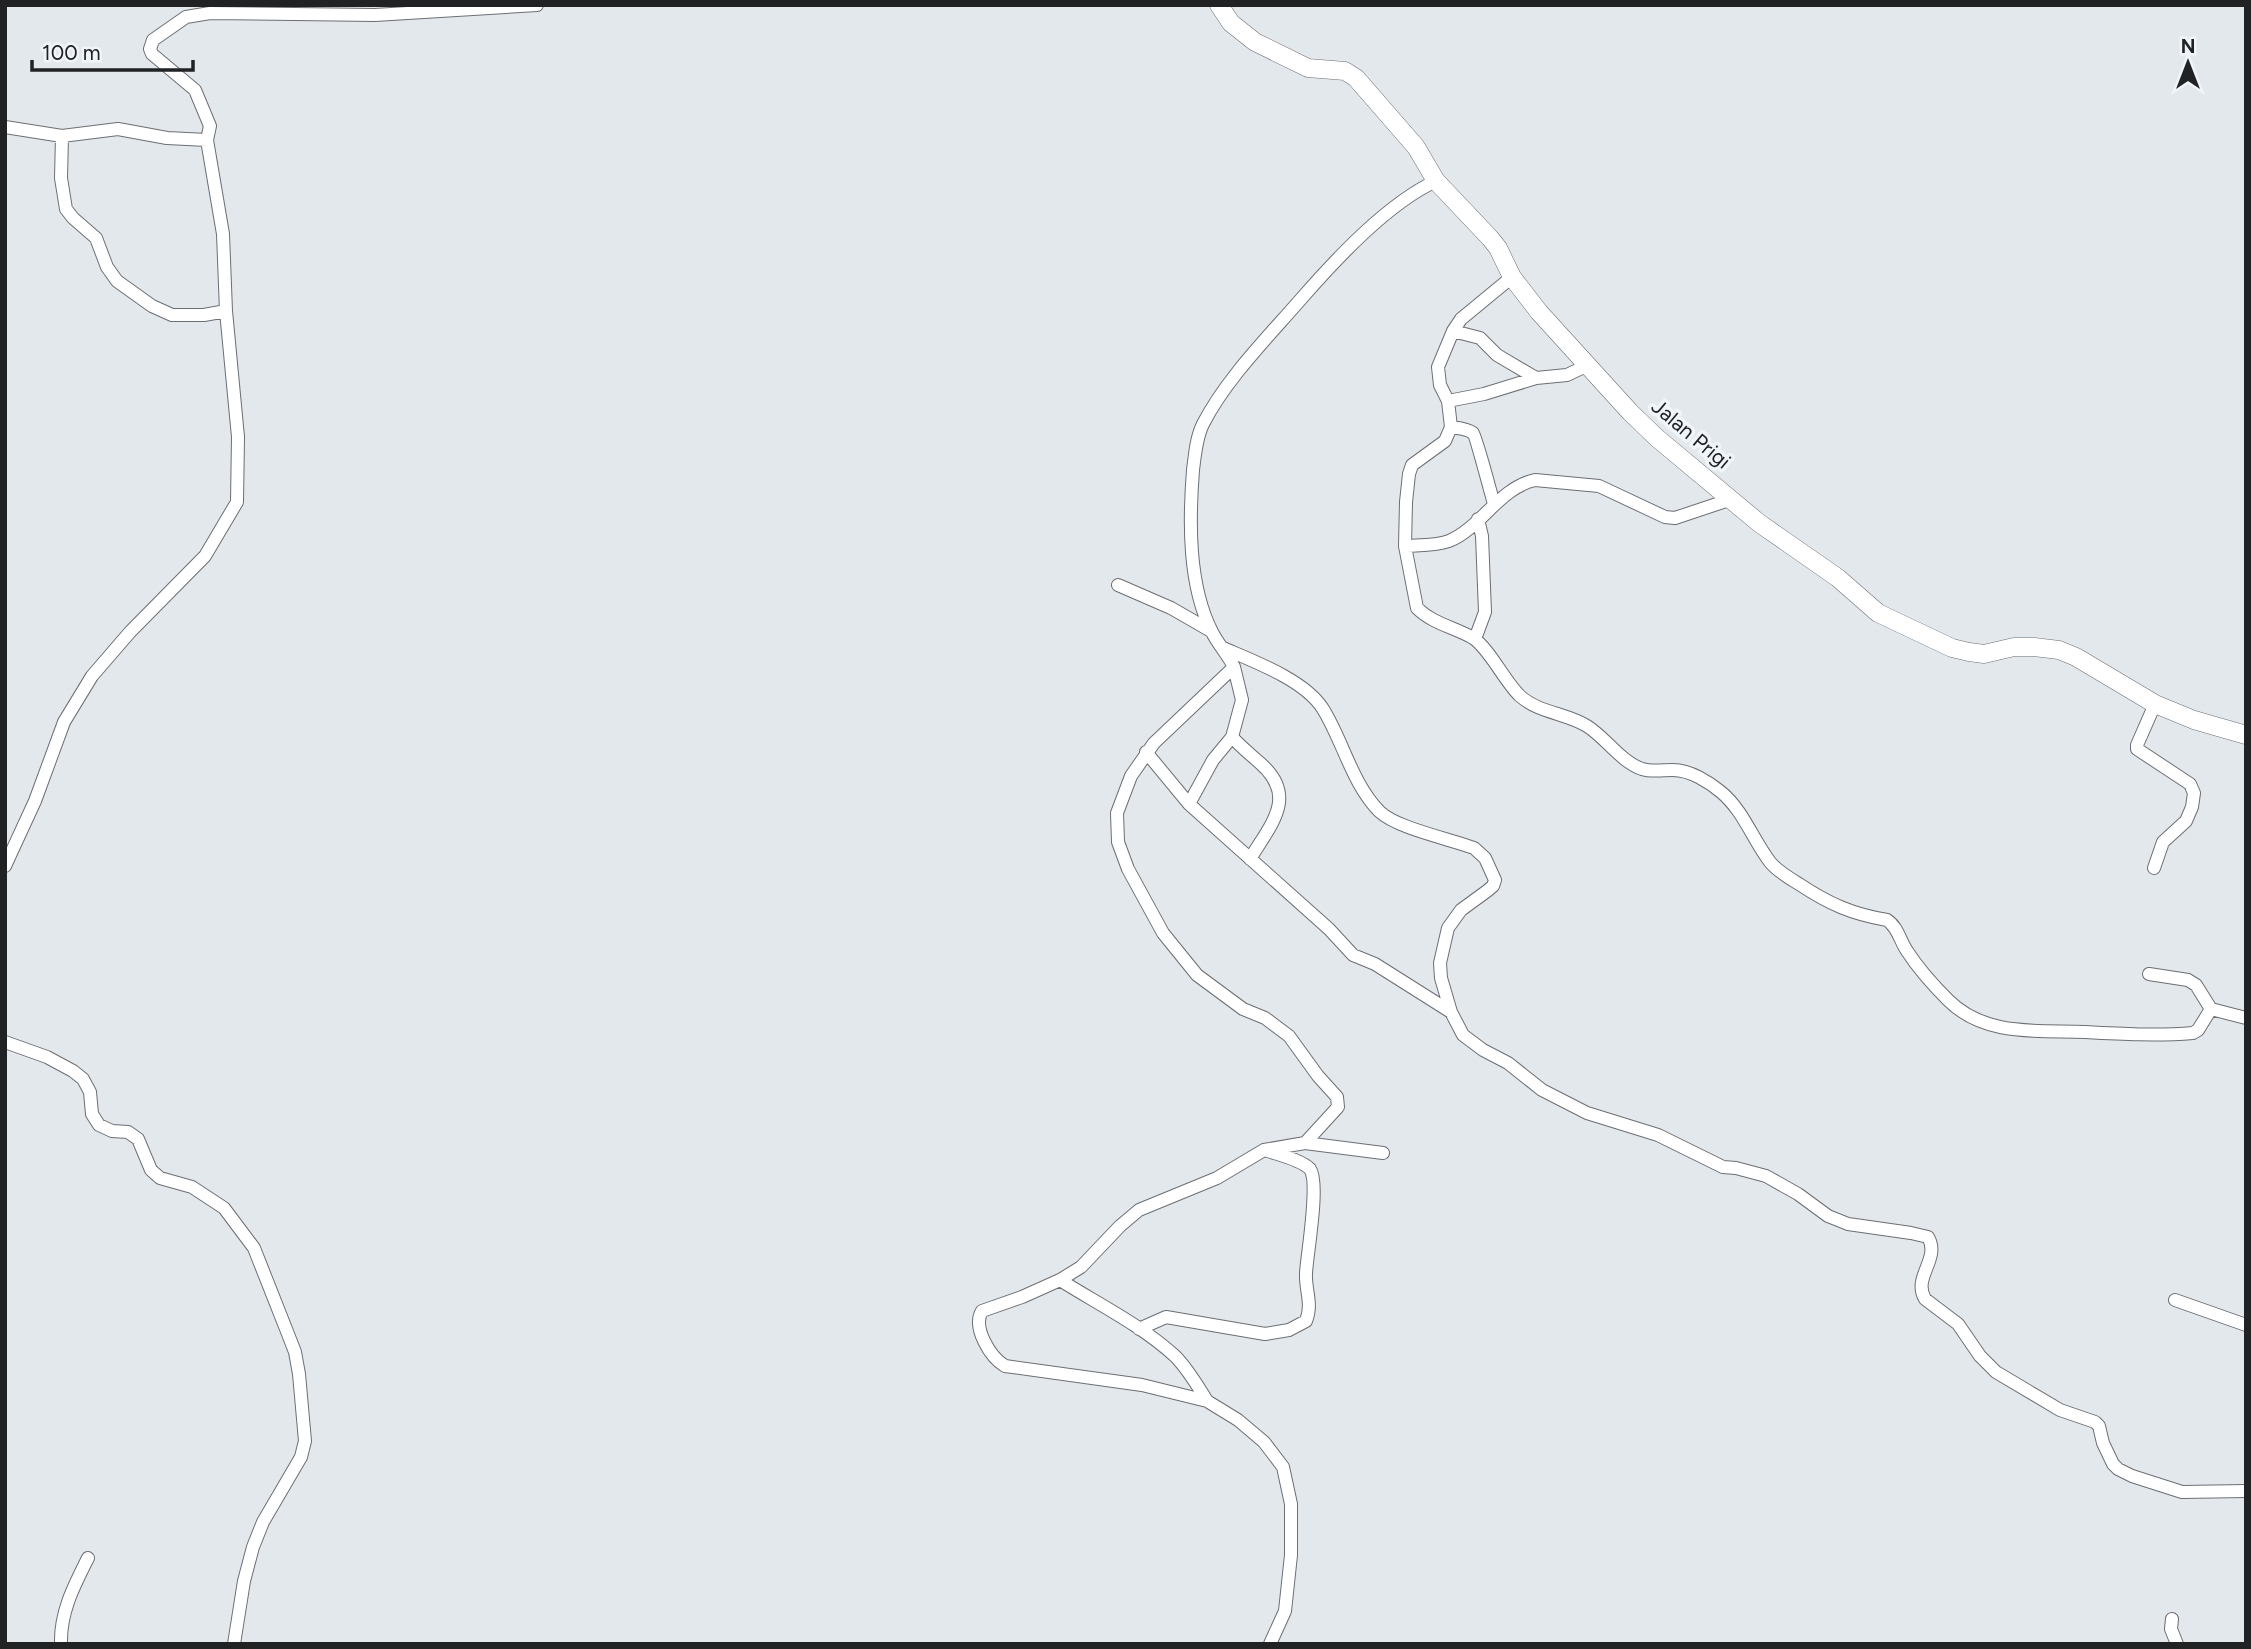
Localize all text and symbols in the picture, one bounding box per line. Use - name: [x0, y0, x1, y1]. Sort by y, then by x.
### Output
- scale bar: [32, 28, 192, 72]
- north arrow: [2153, 28, 2223, 98]
- text: N: [2181, 35, 2195, 58]
- text: 100 m: [42, 40, 101, 65]
- street label: Jalan Prigi: [1647, 394, 1736, 474]

